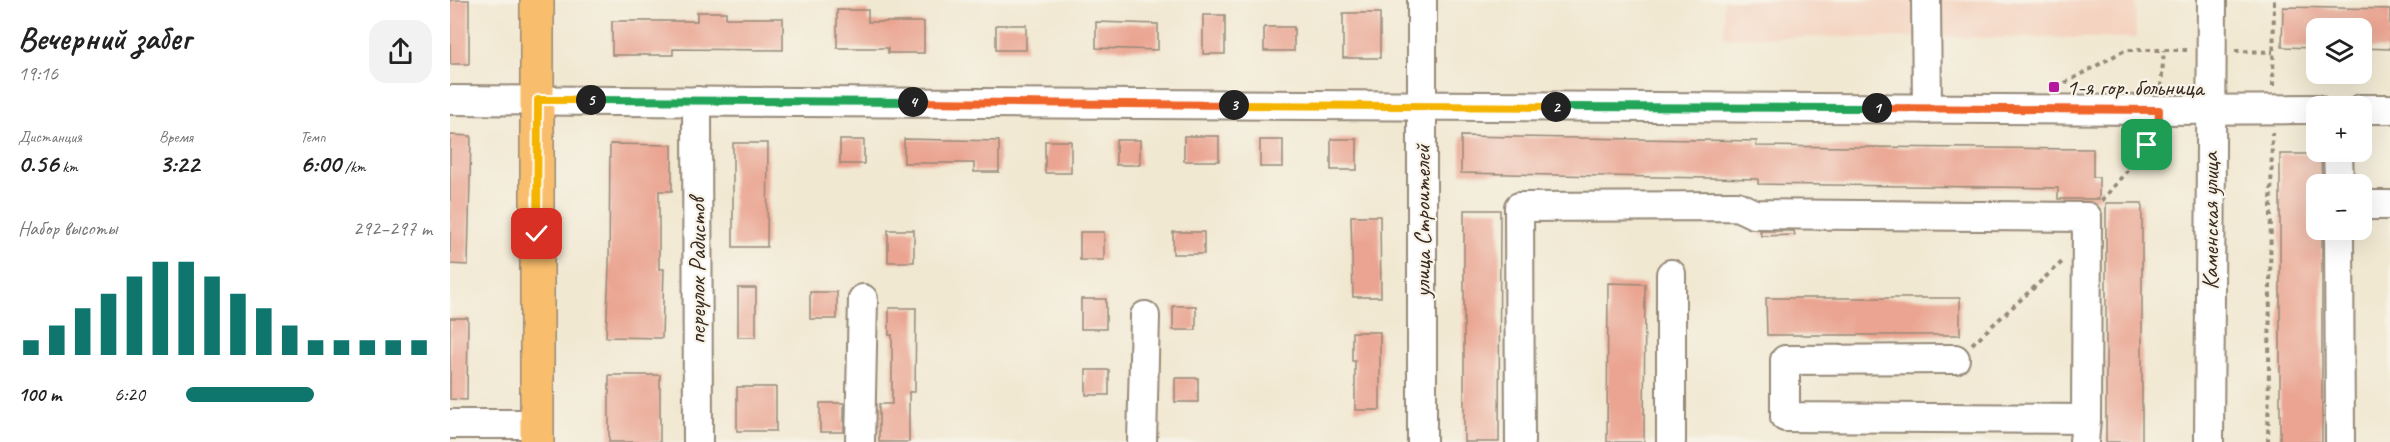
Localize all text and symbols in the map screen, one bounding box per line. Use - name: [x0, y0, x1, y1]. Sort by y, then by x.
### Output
- text: Вечерний забег: [18, 17, 191, 59]
- map controls: [2306, 18, 2372, 240]
- button: layers: [2306, 18, 2372, 84]
- button: share: [369, 20, 432, 83]
- text: 19:16: [18, 61, 58, 86]
- place label: 1-я гор. больница: [2066, 72, 2206, 102]
- marker: 1-я гор. больница: [2047, 80, 2061, 94]
- pin: 5: [576, 85, 606, 115]
- pin: 4: [898, 87, 928, 117]
- text: 5: [588, 90, 594, 110]
- pin: 3: [1219, 90, 1249, 120]
- text: 4: [909, 92, 917, 112]
- pin: 2: [1541, 92, 1571, 122]
- pin: 1: [1862, 93, 1892, 123]
- text: 3: [1230, 95, 1238, 115]
- button: +: [2306, 96, 2372, 162]
- text: 2: [1552, 97, 1560, 117]
- text: 1: [1873, 98, 1881, 118]
- pin: [2121, 119, 2172, 170]
- text: Дистанция: [18, 127, 82, 147]
- text: Время: [159, 127, 193, 147]
- text: Темп: [300, 127, 326, 147]
- icon: arrive: [2130, 128, 2163, 161]
- street label: улица Строителей: [1407, 143, 1437, 299]
- text: 0.56: [18, 147, 58, 180]
- text: 3:22: [159, 147, 199, 180]
- text: 6:00: [300, 147, 341, 180]
- street label: Каменская улица: [2195, 151, 2225, 290]
- text: km: [58, 157, 78, 177]
- text: /km: [341, 157, 366, 177]
- button: −: [2306, 174, 2372, 240]
- street label: переулок Радистов: [682, 194, 712, 344]
- pin: [511, 208, 562, 259]
- text: Набор высоты: [18, 216, 117, 241]
- text: 292–297 m: [353, 216, 432, 241]
- icon: check: [520, 217, 553, 250]
- text: 100 m: [18, 382, 61, 407]
- text: 6:20: [114, 382, 145, 407]

